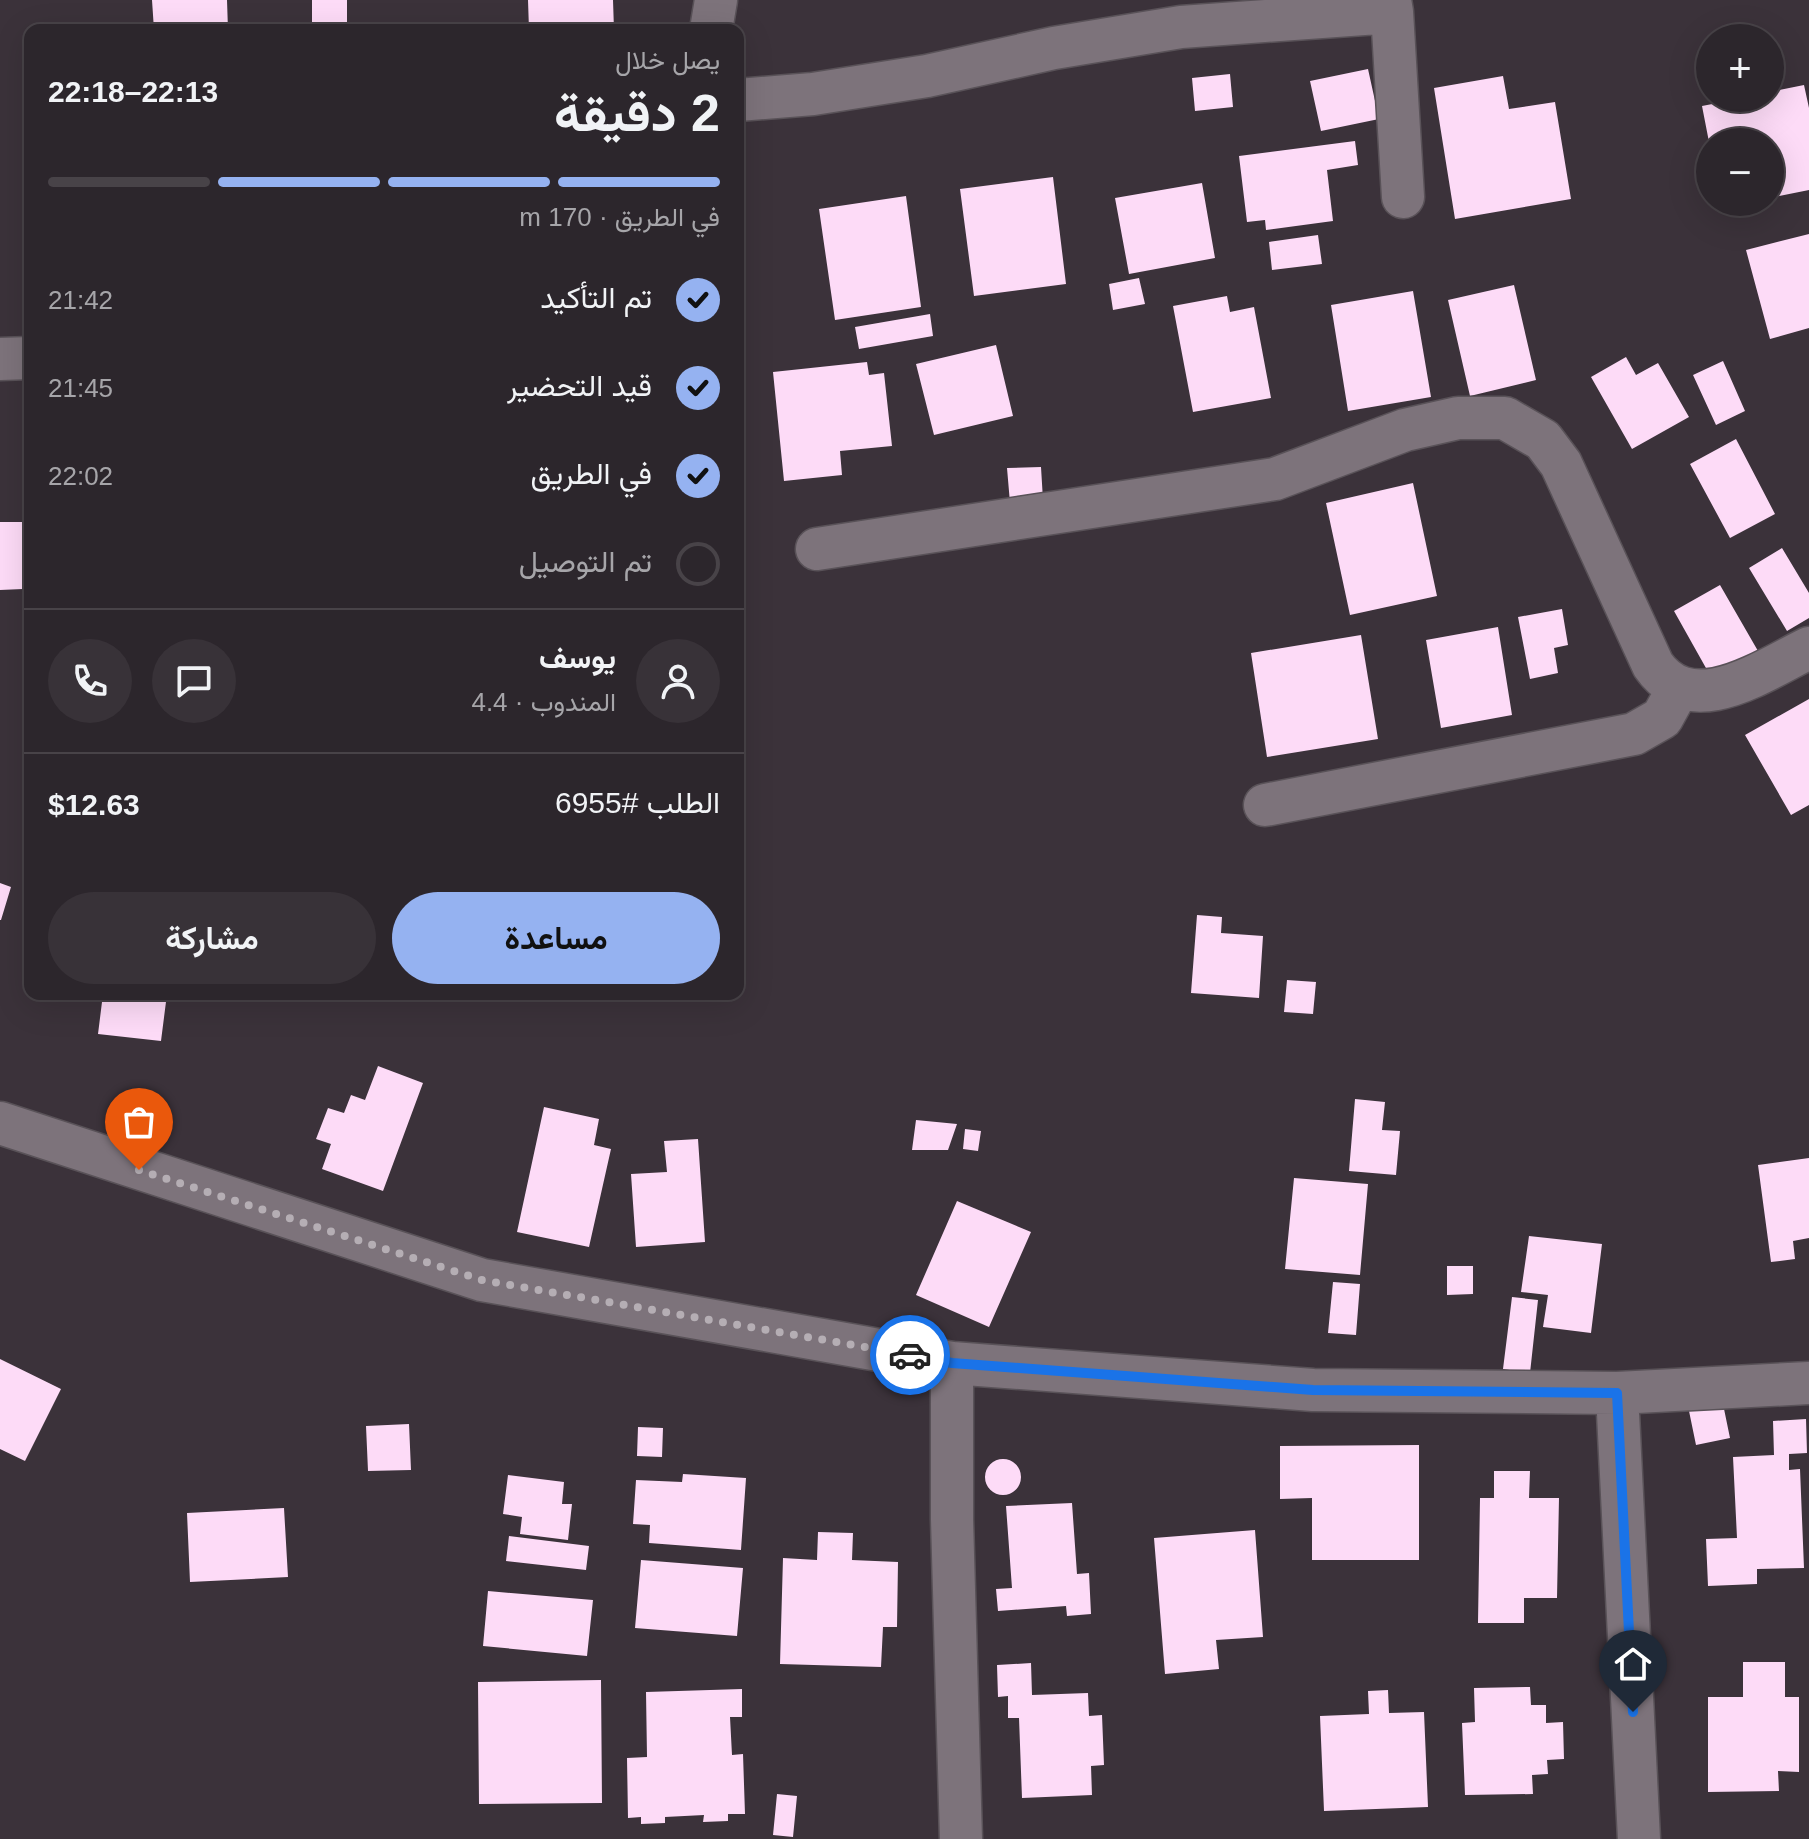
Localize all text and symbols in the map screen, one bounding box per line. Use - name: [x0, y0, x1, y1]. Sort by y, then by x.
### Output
- map controls: [1696, 24, 1784, 216]
- button: +: [1696, 24, 1784, 112]
- text: يصل خلال: [615, 45, 720, 75]
- text: 22:13–22:18: [48, 75, 218, 108]
- text: 2 دقيقة: [554, 84, 720, 142]
- button: −: [1696, 128, 1784, 216]
- text: في الطريق · 170 m: [519, 202, 720, 232]
- icon: check: [676, 278, 720, 322]
- text: تم التأكيد: [540, 281, 652, 314]
- text: 21:42: [48, 285, 113, 315]
- icon: check: [676, 366, 720, 410]
- text: قيد التحضير: [507, 369, 652, 402]
- text: 21:45: [48, 373, 113, 403]
- icon: check: [676, 454, 720, 498]
- text: في الطريق: [531, 457, 652, 490]
- text: 22:02: [48, 461, 113, 491]
- text: تم التوصيل: [519, 545, 652, 578]
- button: phone: [48, 639, 132, 723]
- button: chat: [152, 639, 236, 723]
- button: person: [636, 639, 720, 723]
- text: يوسف: [539, 641, 616, 674]
- text: المندوب · 4.4: [471, 687, 616, 717]
- text: الطلب #6955: [555, 786, 720, 819]
- text: $12.63: [48, 788, 140, 821]
- button: مشاركة: [48, 892, 376, 984]
- button: مساعدة: [392, 892, 720, 984]
- pin: [105, 1088, 173, 1170]
- icon: bag: [117, 1100, 161, 1144]
- courier: [870, 1315, 950, 1395]
- icon: car: [888, 1333, 932, 1377]
- pin: [1599, 1630, 1667, 1712]
- icon: home: [1611, 1642, 1655, 1686]

